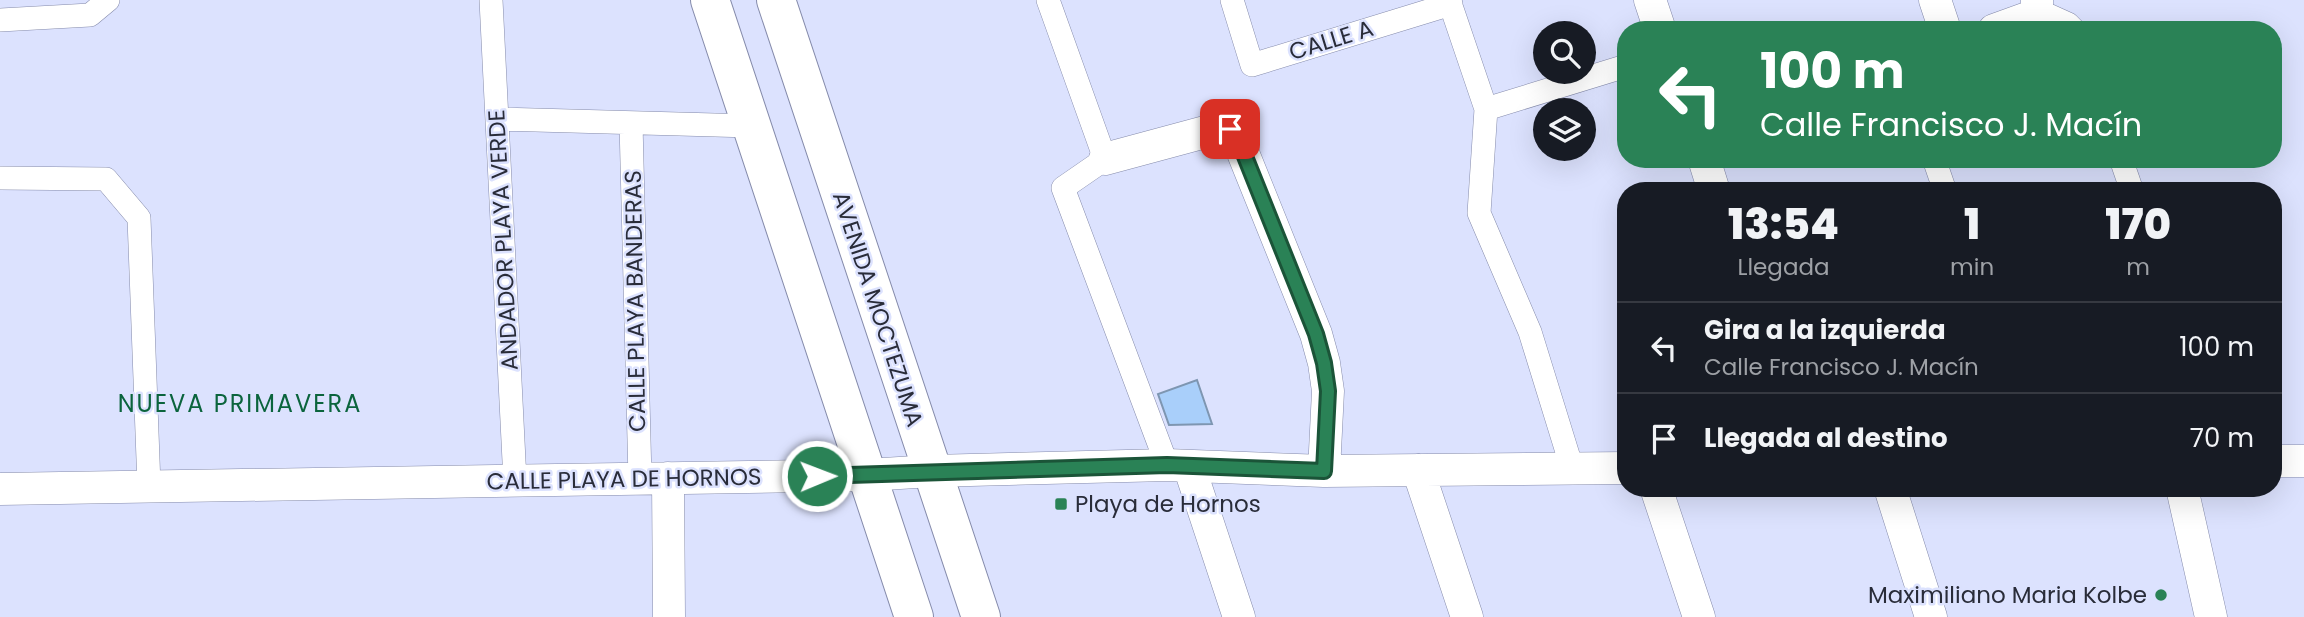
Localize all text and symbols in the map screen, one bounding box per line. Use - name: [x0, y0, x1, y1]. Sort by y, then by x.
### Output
- street label: CALLE A: [1285, 12, 1377, 68]
- map controls: [1533, 21, 1596, 161]
- button: search: [1533, 21, 1596, 84]
- text: 100 m: [1760, 37, 1905, 105]
- icon: left: [1645, 49, 1736, 140]
- button: layers: [1533, 98, 1596, 161]
- pin: [1200, 99, 1260, 159]
- text: Calle Francisco J. Macín: [1760, 102, 2142, 147]
- street label: ANDADOR PLAYA VERDE: [480, 109, 526, 371]
- icon: arrive: [1211, 110, 1249, 148]
- street label: CALLE PLAYA BANDERAS: [617, 170, 653, 432]
- street label: AVENIDA MOCTEZUMA: [825, 187, 931, 431]
- text: 13:54: [1728, 195, 1839, 254]
- text: 1: [1964, 195, 1980, 254]
- text: 170: [2105, 195, 2171, 254]
- text: Llegada: [1738, 251, 1830, 283]
- text: min: [1950, 251, 1994, 283]
- text: m: [2126, 251, 2150, 283]
- text: Gira a la izquierda: [1704, 312, 1946, 348]
- icon: left: [1645, 329, 1683, 367]
- text: 100 m: [2179, 329, 2254, 365]
- text: Calle Francisco J. Macín: [1704, 351, 1979, 383]
- district label: NUEVA PRIMAVERA: [118, 387, 362, 420]
- icon: arrive: [1645, 420, 1683, 458]
- text: Llegada al destino: [1704, 420, 1948, 456]
- text: 70 m: [2190, 420, 2254, 456]
- position arrow: [780, 439, 854, 513]
- street label: CALLE PLAYA DE HORNOS: [486, 461, 762, 497]
- place label: Playa de Hornos: [1075, 488, 1261, 520]
- marker: Playa de Hornos: [1053, 496, 1069, 512]
- place label: Maximiliano Maria Kolbe: [1868, 579, 2147, 611]
- marker: Maximiliano Maria Kolbe: [2153, 587, 2169, 603]

